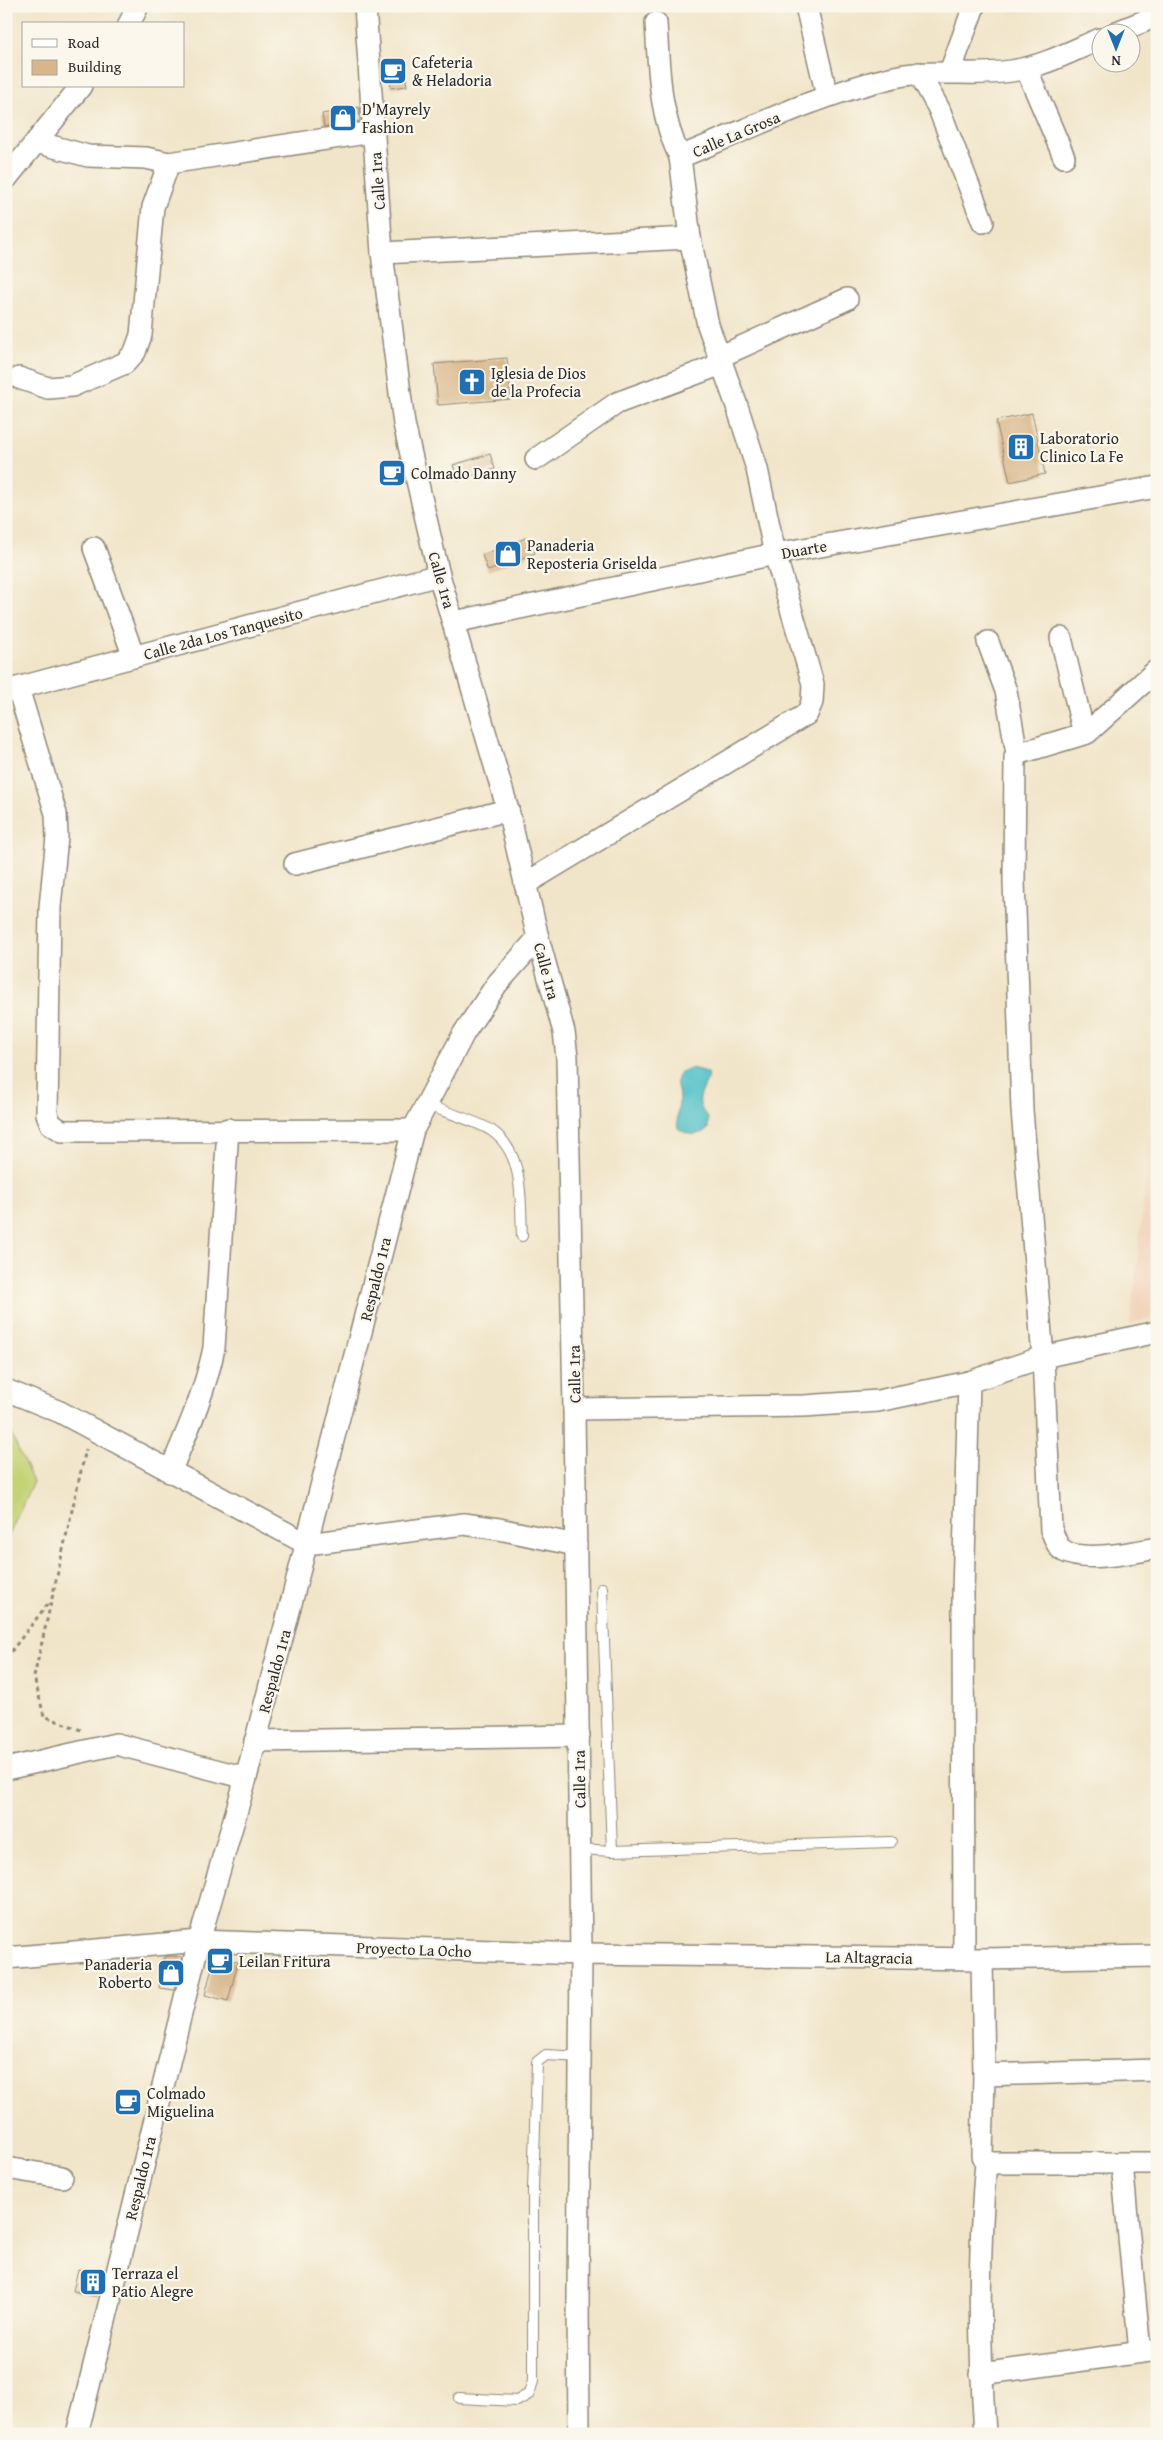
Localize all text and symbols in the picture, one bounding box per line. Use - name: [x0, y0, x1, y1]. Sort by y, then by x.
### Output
- legend: [22, 22, 185, 88]
- north arrow: [1090, 22, 1140, 72]
- text: Road: [68, 32, 99, 53]
- place label: Cafeteria & Heladoria: [412, 50, 492, 92]
- text: N: [1111, 51, 1121, 71]
- text: Building: [68, 56, 122, 77]
- cafe icon: Cafeteria & Heladoria: [378, 56, 408, 86]
- place label: D'Mayrely Fashion: [362, 97, 431, 139]
- shop icon: D'Mayrely Fashion: [328, 103, 358, 133]
- street label: Calle La Grosa: [689, 105, 784, 163]
- street label: Calle 1ra: [363, 151, 391, 211]
- place label: Iglesia de Dios de la Profecia: [491, 361, 586, 403]
- church icon: Iglesia de Dios de la Profecia: [457, 367, 487, 397]
- place label: Laboratorio Clinico La Fe: [1040, 426, 1124, 468]
- building icon: Laboratorio Clinico La Fe: [1006, 432, 1036, 462]
- cafe icon: Colmado Danny: [377, 458, 407, 488]
- place label: Colmado Danny: [411, 461, 516, 485]
- place label: Panaderia Reposteria Griselda: [527, 533, 658, 575]
- street label: Duarte: [779, 533, 829, 565]
- shop icon: Panaderia Reposteria Griselda: [493, 539, 523, 569]
- street label: Calle 1ra: [422, 549, 462, 612]
- street label: Calle 2da Los Tanquesito: [141, 600, 305, 666]
- street label: Calle 1ra: [528, 940, 566, 1003]
- street label: Respaldo 1ra: [353, 1234, 397, 1323]
- street label: Calle 1ra: [561, 1344, 587, 1403]
- street label: Respaldo 1ra: [251, 1626, 297, 1715]
- street label: Calle 1ra: [566, 1749, 592, 1808]
- street label: Proyecto La Ocho: [356, 1935, 472, 1963]
- street label: La Altagracia: [825, 1944, 913, 1970]
- cafe icon: Leilan Fritura: [205, 1946, 235, 1976]
- place label: Leilan Fritura: [239, 1949, 331, 1973]
- place label: Panaderia Roberto: [85, 1952, 152, 1994]
- shop icon: Panaderia Roberto: [156, 1958, 186, 1988]
- place label: Colmado Miguelina: [147, 2081, 215, 2123]
- cafe icon: Colmado Miguelina: [113, 2087, 143, 2117]
- street label: Respaldo 1ra: [118, 2133, 162, 2222]
- place label: Terraza el Patio Alegre: [112, 2261, 194, 2303]
- building icon: Terraza el Patio Alegre: [78, 2267, 108, 2297]

